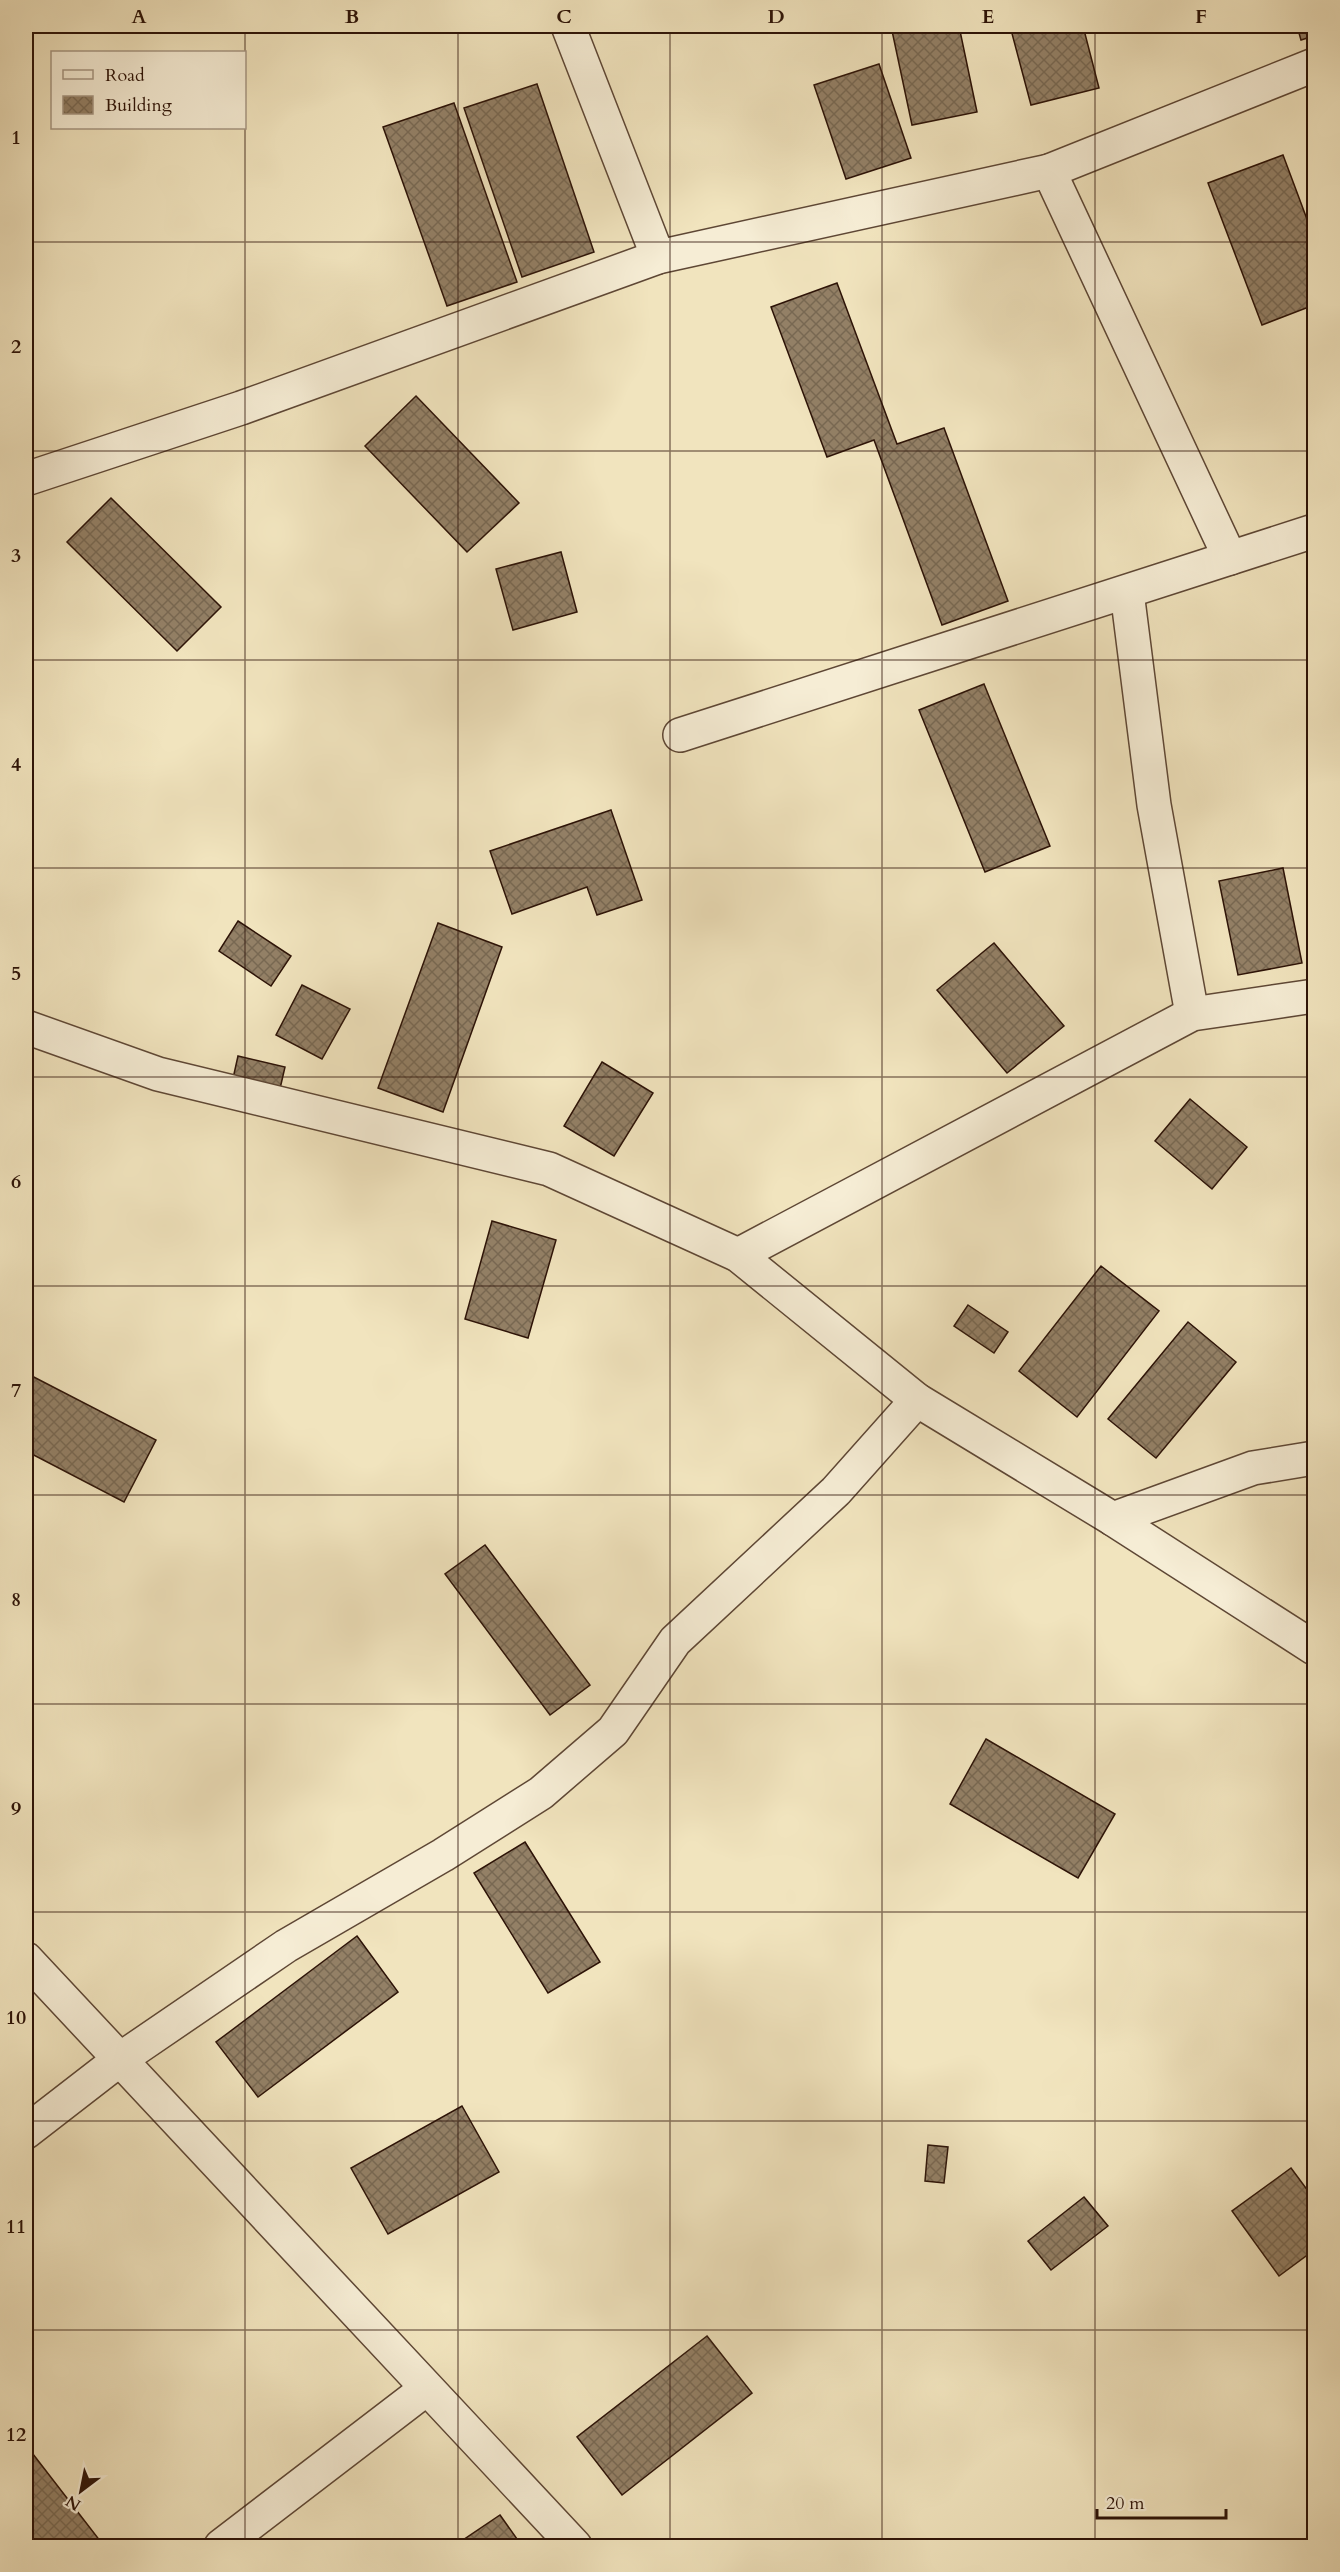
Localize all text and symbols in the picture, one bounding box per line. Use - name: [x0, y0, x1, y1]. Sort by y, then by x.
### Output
- text: A: [131, 3, 147, 30]
- text: B: [345, 3, 359, 30]
- text: C: [556, 3, 572, 30]
- text: D: [767, 3, 785, 30]
- text: E: [982, 3, 994, 30]
- text: F: [1195, 3, 1207, 30]
- legend: [51, 51, 246, 129]
- text: Road: [105, 63, 145, 88]
- text: Building: [105, 93, 173, 118]
- text: 1: [11, 124, 21, 151]
- text: 2: [11, 333, 21, 360]
- text: 3: [11, 542, 21, 569]
- text: 4: [11, 751, 21, 778]
- text: 5: [11, 960, 21, 987]
- text: 6: [11, 1168, 21, 1195]
- text: 7: [11, 1377, 21, 1404]
- text: 8: [11, 1586, 21, 1613]
- text: 9: [11, 1795, 21, 1822]
- text: 10: [6, 2004, 26, 2031]
- text: 11: [6, 2213, 26, 2240]
- text: 12: [6, 2421, 26, 2448]
- north arrow: [51, 2461, 111, 2521]
- scale bar: [1097, 2482, 1226, 2520]
- text: N: [62, 2490, 85, 2516]
- text: 20 m: [1106, 2491, 1145, 2516]

